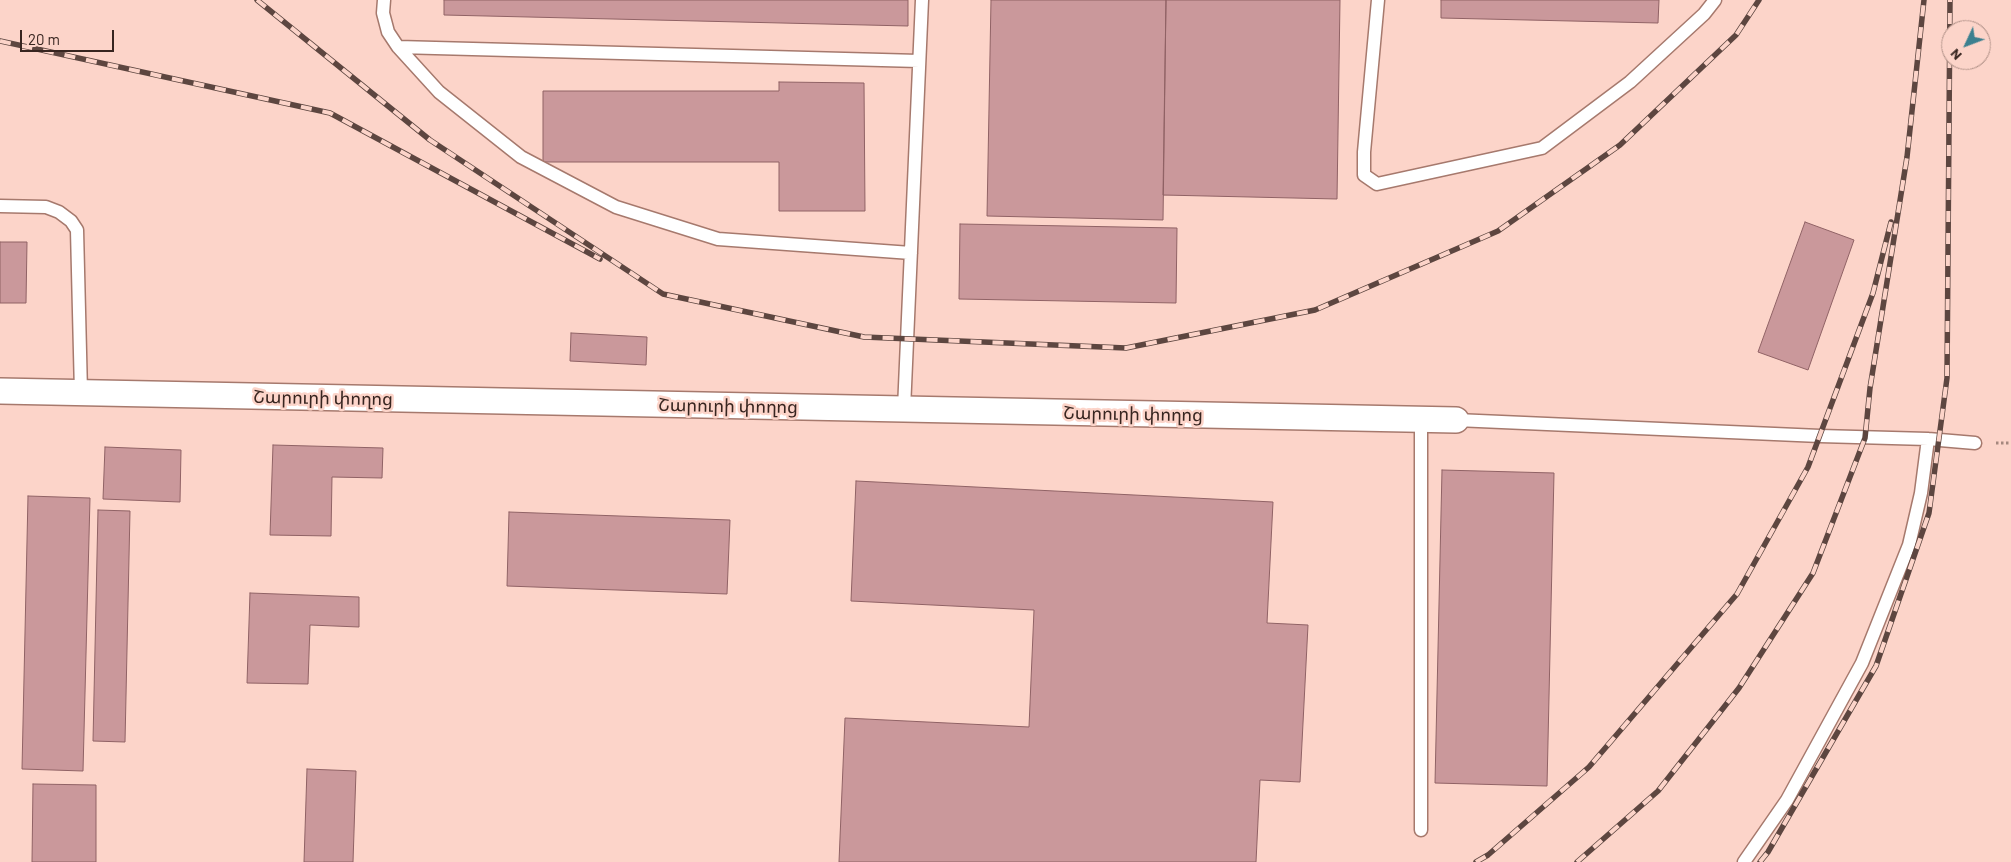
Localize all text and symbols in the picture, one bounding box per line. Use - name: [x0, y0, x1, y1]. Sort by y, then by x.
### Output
- scale bar: [22, 20, 116, 52]
- north arrow: [1941, 20, 1991, 70]
- text: 20 m: [28, 30, 60, 48]
- text: N: [1946, 46, 1965, 64]
- street label: Շարուրի փողոց: [253, 386, 393, 410]
- street label: Շարուրի փողոց: [658, 394, 798, 418]
- street label: Շարուրի փողոց: [1063, 402, 1203, 426]

